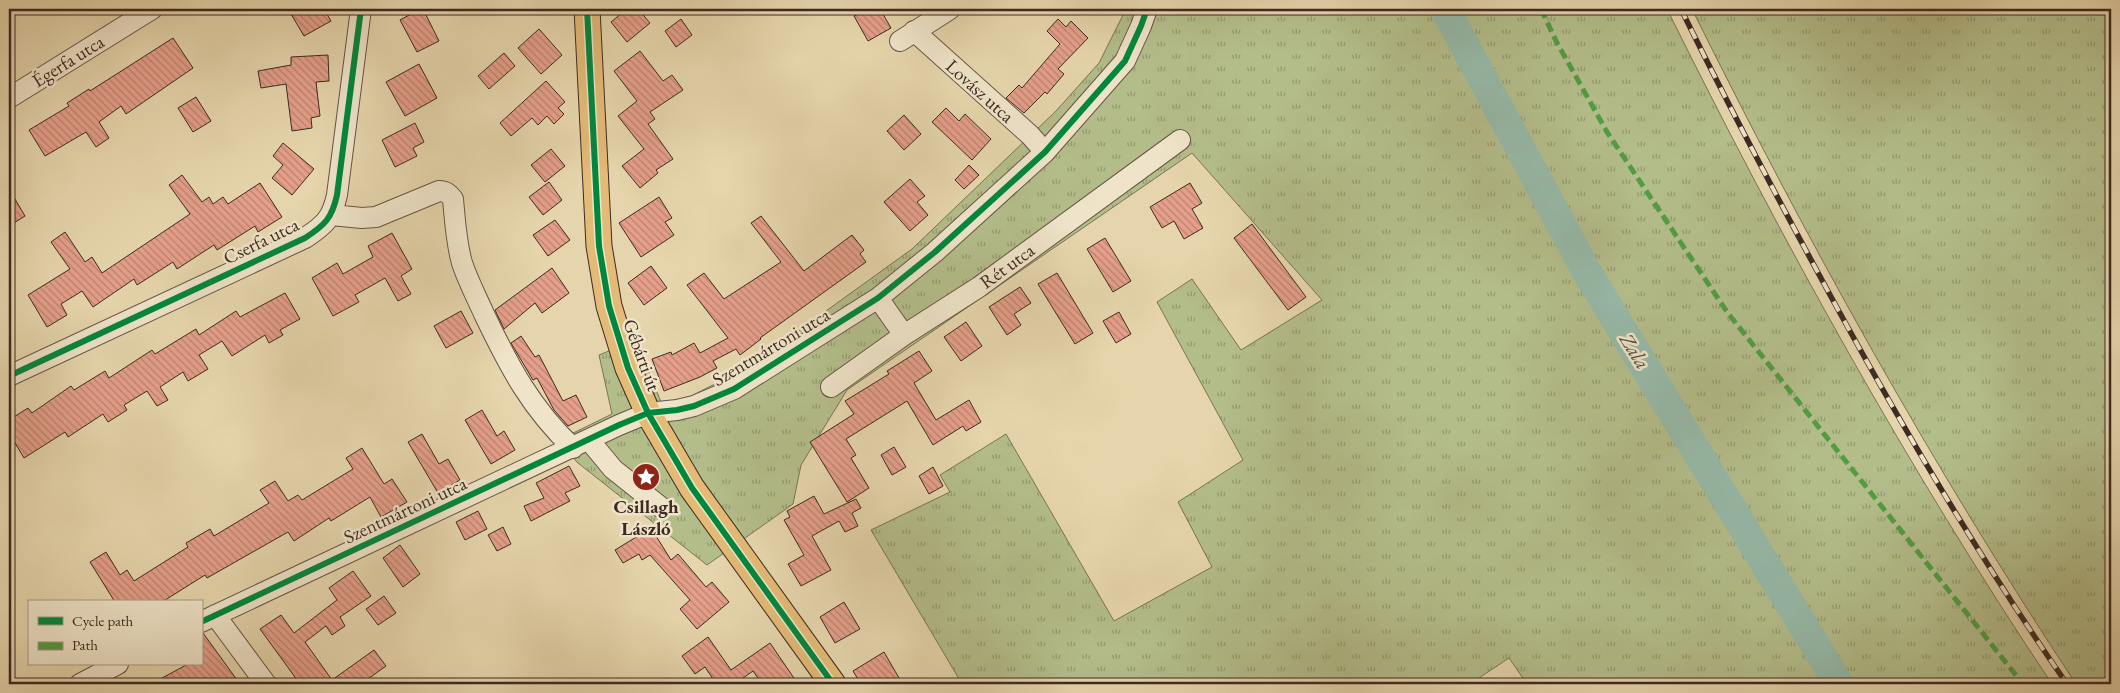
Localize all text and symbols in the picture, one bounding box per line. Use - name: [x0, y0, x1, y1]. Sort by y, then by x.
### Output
- street label: Égerfa utca: [27, 29, 109, 93]
- street label: Lovász utca: [940, 54, 1020, 129]
- street label: Cserfa utca: [219, 212, 303, 270]
- street label: Rét utca: [975, 237, 1040, 294]
- street label: Szentmártoni utca: [708, 302, 835, 392]
- street label: Gébárti út: [617, 315, 667, 395]
- water label: Zala: [1613, 327, 1656, 374]
- place icon: Csillagh László: [631, 462, 661, 492]
- street label: Szentmártoni utca: [339, 470, 471, 549]
- place label: Csillagh László: [613, 494, 679, 541]
- legend: [28, 600, 202, 666]
- text: Cycle path: [72, 611, 134, 630]
- text: Path: [72, 635, 98, 654]

